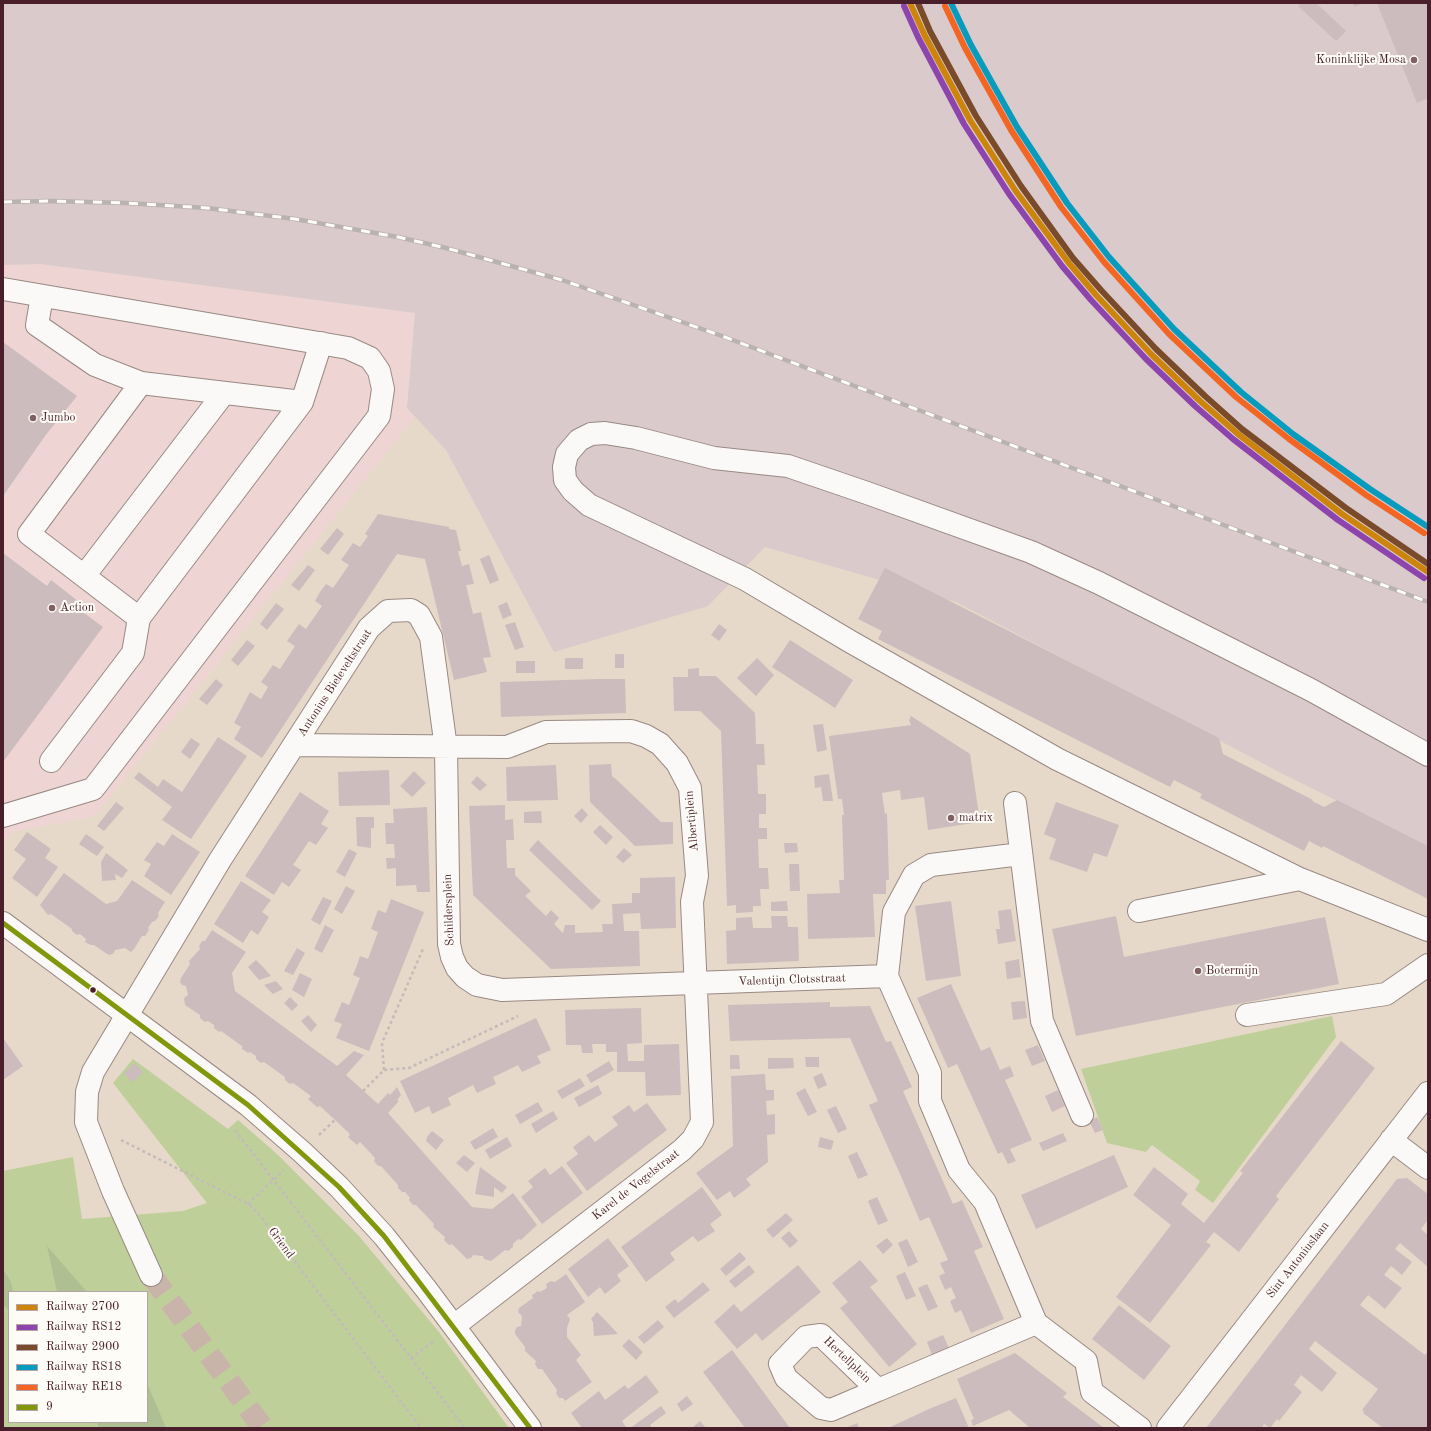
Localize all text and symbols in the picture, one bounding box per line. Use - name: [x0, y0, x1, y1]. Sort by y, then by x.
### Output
- place label: Koninklijke Mosa: [1316, 53, 1406, 67]
- marker: Koninklijke Mosa: [1409, 55, 1419, 65]
- place label: Jumbo: [41, 411, 76, 425]
- marker: Jumbo: [28, 413, 38, 423]
- place label: Action: [60, 601, 94, 615]
- marker: Action: [47, 603, 57, 613]
- street label: Antonius Bieleveltstraat: [295, 626, 375, 740]
- street label: Albertiplein: [682, 790, 702, 852]
- place label: matrix: [959, 811, 993, 825]
- marker: matrix: [946, 813, 956, 823]
- street label: Schildersplein: [441, 874, 457, 946]
- place label: Botermijn: [1206, 964, 1258, 978]
- marker: Botermijn: [1193, 966, 1203, 976]
- street label: Valentijn Clotsstraat: [738, 971, 846, 989]
- unlabelled marker: [88, 985, 98, 995]
- street label: Karel de Vogelstraat: [589, 1146, 683, 1224]
- street label: Sint Antoniuslaan: [1264, 1219, 1332, 1301]
- street label: Griend: [265, 1225, 297, 1261]
- legend: [8, 1291, 148, 1423]
- text: Railway 2700: [46, 1301, 119, 1313]
- text: Railway RS12: [46, 1321, 121, 1333]
- street label: Hertellplein: [820, 1334, 874, 1386]
- text: Railway 2900: [46, 1341, 119, 1353]
- text: Railway RS18: [46, 1361, 121, 1373]
- text: Railway RE18: [46, 1381, 122, 1393]
- text: 9: [46, 1401, 53, 1413]

